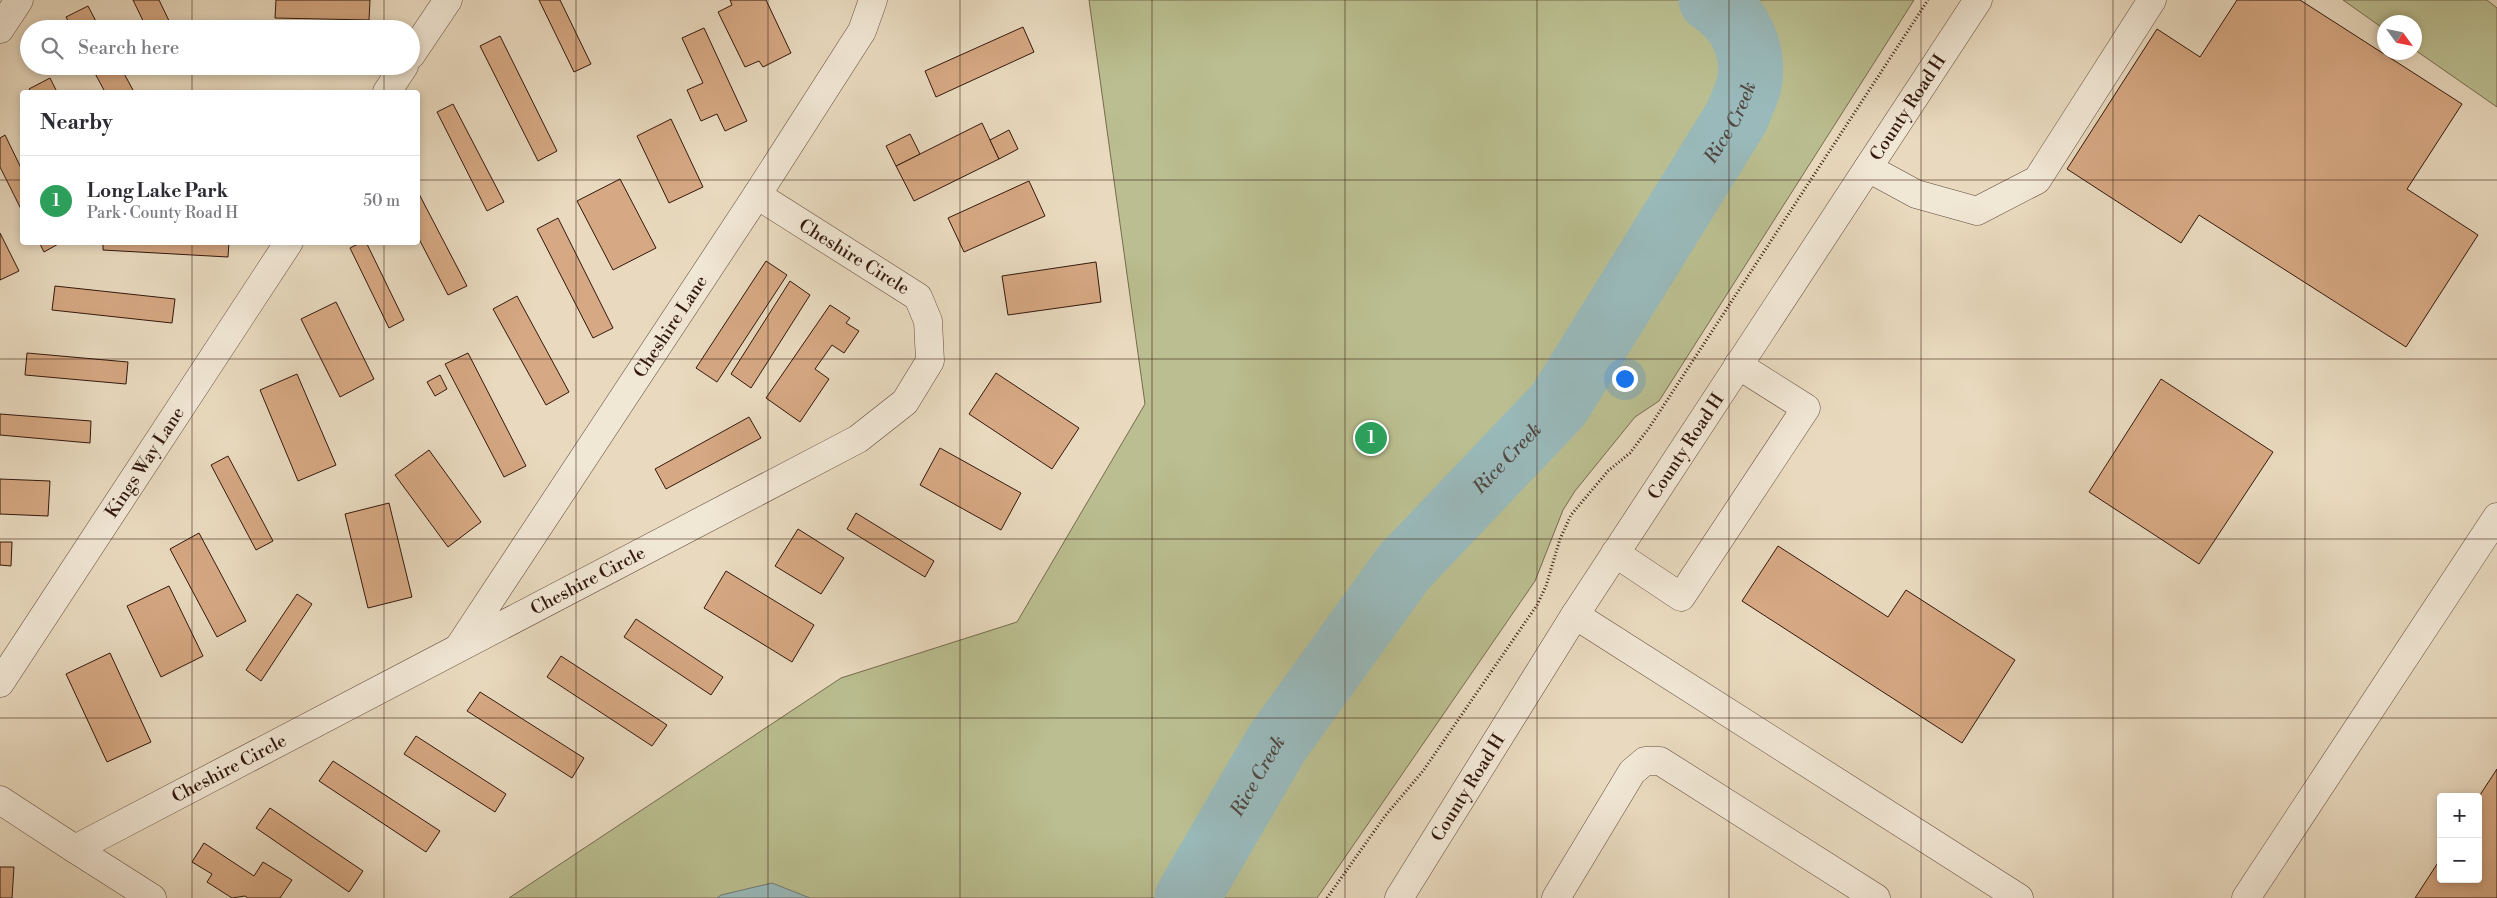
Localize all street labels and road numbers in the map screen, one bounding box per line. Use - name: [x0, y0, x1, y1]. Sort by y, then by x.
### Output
- street label: County Road H: [1864, 50, 1951, 165]
- street label: Cheshire Circle: [794, 214, 914, 300]
- street label: Cheshire Lane: [628, 271, 712, 382]
- street label: County Road H: [1642, 388, 1729, 504]
- street label: Kings Way Lane: [100, 402, 189, 522]
- street label: Cheshire Circle: [526, 541, 649, 620]
- street label: Cheshire Circle: [168, 729, 290, 808]
- street label: County Road H: [1426, 729, 1510, 846]

